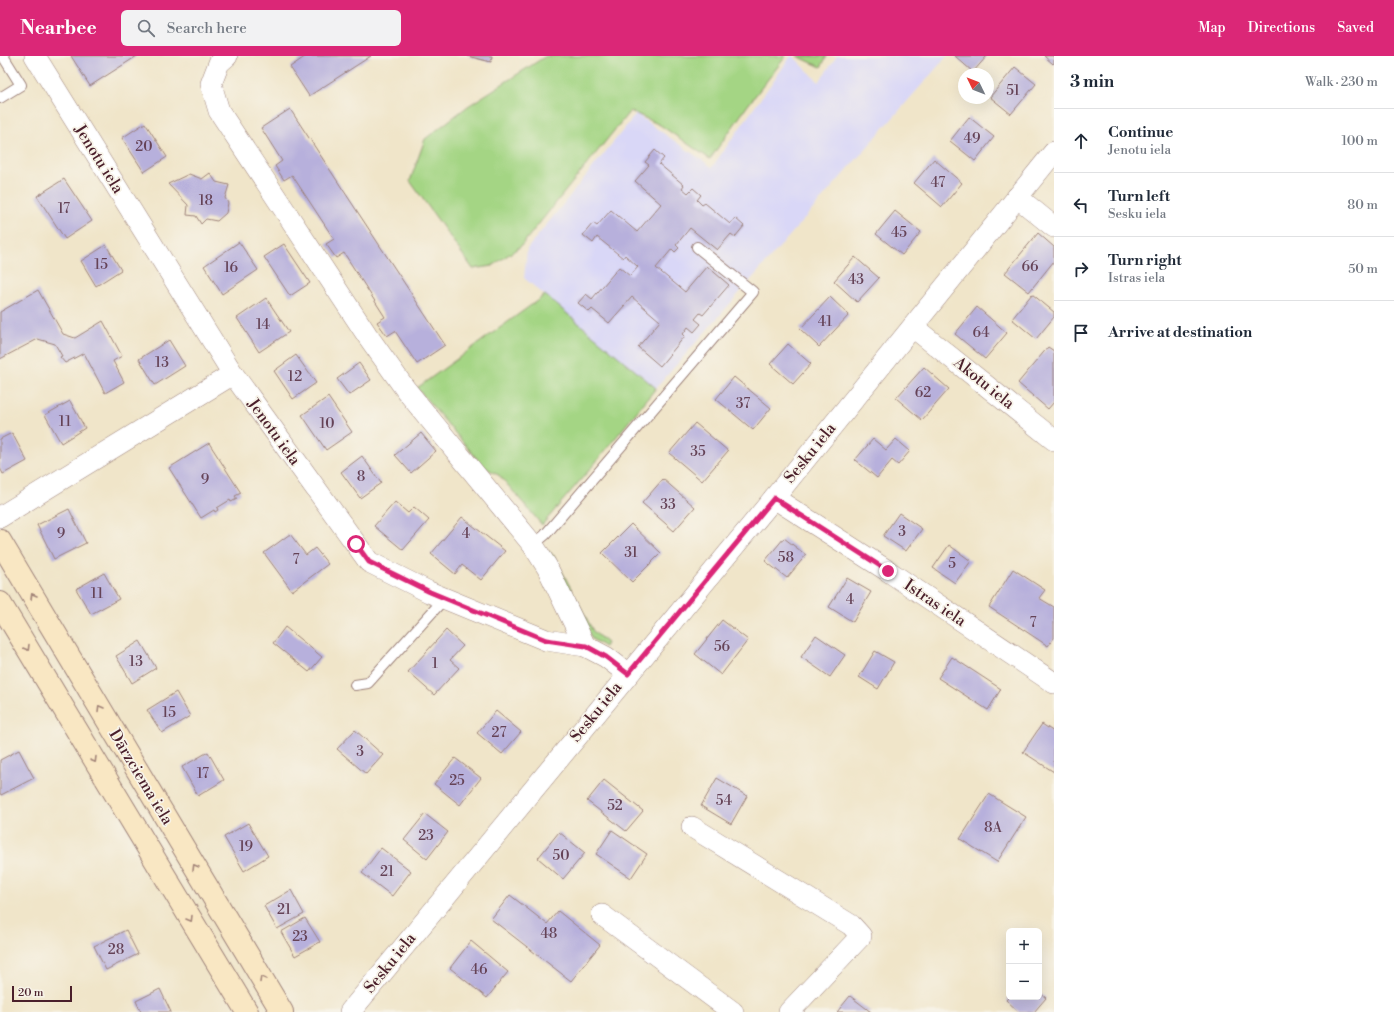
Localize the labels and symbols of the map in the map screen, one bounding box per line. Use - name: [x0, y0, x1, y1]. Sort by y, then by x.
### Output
- north arrow: [958, 68, 994, 104]
- house number: 51: [1006, 82, 1020, 100]
- street label: Jenotu iela: [69, 120, 129, 198]
- house number: 49: [964, 130, 980, 148]
- house number: 20: [135, 138, 153, 156]
- house number: 47: [931, 174, 945, 192]
- house number: 18: [199, 192, 213, 210]
- house number: 17: [58, 200, 70, 218]
- house number: 45: [891, 224, 907, 242]
- house number: 15: [94, 256, 108, 274]
- house number: 66: [1022, 258, 1039, 276]
- house number: 16: [224, 259, 239, 277]
- house number: 43: [848, 271, 864, 289]
- house number: 41: [818, 313, 832, 331]
- house number: 14: [256, 316, 270, 334]
- house number: 64: [972, 324, 990, 342]
- street label: Akotu iela: [949, 352, 1019, 414]
- house number: 13: [155, 354, 169, 372]
- house number: 12: [288, 368, 302, 386]
- house number: 62: [915, 384, 931, 402]
- street label: Jenotu iela: [243, 394, 305, 470]
- house number: 37: [736, 395, 750, 413]
- house number: 11: [59, 413, 71, 431]
- house number: 10: [320, 415, 334, 433]
- street label: Sesku iela: [780, 418, 841, 487]
- house number: 35: [690, 443, 706, 461]
- house number: 8: [357, 468, 365, 486]
- house number: 9: [201, 471, 209, 489]
- house number: 33: [660, 496, 676, 514]
- house number: 3: [898, 523, 906, 541]
- house number: 9: [57, 525, 65, 543]
- house number: 4: [462, 525, 470, 543]
- route start: [347, 535, 365, 553]
- house number: 31: [624, 544, 638, 562]
- house number: 58: [778, 549, 794, 567]
- house number: 7: [292, 551, 300, 569]
- house number: 5: [948, 555, 956, 573]
- route end: [879, 562, 897, 580]
- street label: Istras iela: [900, 575, 970, 631]
- house number: 11: [91, 585, 103, 603]
- house number: 4: [846, 591, 854, 609]
- one-way arrow: [30, 593, 37, 600]
- house number: 7: [1029, 614, 1037, 632]
- house number: 56: [714, 638, 731, 656]
- one-way arrow: [23, 644, 30, 651]
- house number: 13: [129, 653, 143, 671]
- house number: 1: [432, 655, 438, 673]
- street label: Sesku iela: [566, 677, 627, 746]
- house number: 15: [162, 704, 176, 722]
- one-way arrow: [97, 705, 104, 712]
- house number: 27: [492, 724, 506, 742]
- street label: Dārzciema iela: [105, 725, 178, 829]
- house number: 3: [356, 743, 364, 761]
- one-way arrow: [89, 756, 97, 763]
- house number: 17: [197, 765, 209, 783]
- house number: 25: [449, 772, 465, 790]
- house number: 54: [716, 792, 732, 810]
- house number: 52: [607, 797, 623, 815]
- house number: 8A: [984, 819, 1002, 837]
- house number: 23: [418, 827, 434, 845]
- house number: 19: [239, 838, 253, 856]
- house number: 50: [553, 847, 570, 865]
- house number: 21: [380, 863, 394, 881]
- one-way arrow: [193, 864, 200, 871]
- house number: 21: [277, 901, 291, 919]
- one-way arrow: [186, 915, 193, 922]
- house number: 48: [541, 925, 557, 943]
- house number: 23: [292, 928, 308, 946]
- street label: Sesku iela: [360, 928, 421, 997]
- house number: 28: [108, 941, 124, 959]
- house number: 46: [471, 961, 488, 979]
- one-way arrow: [260, 976, 267, 983]
- scale bar: [12, 984, 72, 1003]

